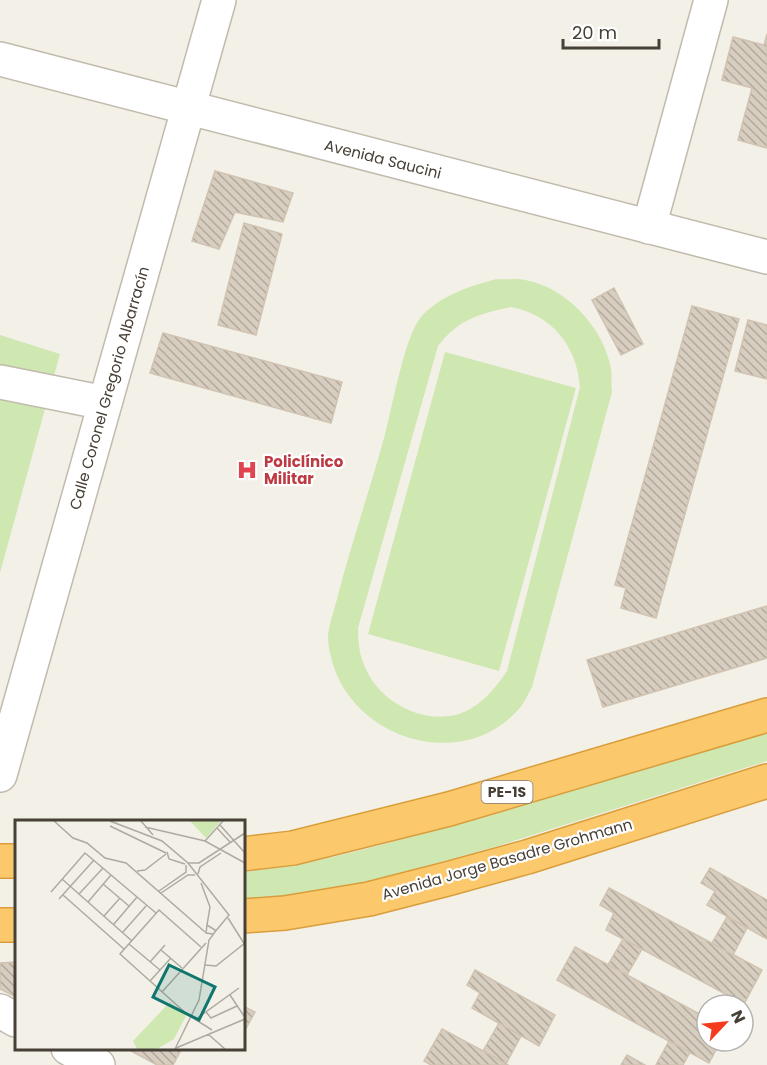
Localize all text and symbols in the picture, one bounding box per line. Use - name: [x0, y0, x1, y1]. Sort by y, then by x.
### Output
- scale bar: [563, 12, 659, 50]
- text: 20 m: [572, 20, 617, 45]
- street label: Avenida Saucini: [322, 134, 444, 184]
- street label: Calle Coronel Gregorio Albarracín: [64, 264, 154, 512]
- place label: Policlínico Militar: [264, 451, 344, 489]
- hospital icon: Policlínico Militar: [235, 458, 259, 482]
- road number: PE-1S: [482, 781, 532, 803]
- street label: Avenida Jorge Basadre Grohmann: [379, 813, 635, 905]
- inset map: [15, 820, 244, 1050]
- north arrow: [695, 993, 755, 1053]
- text: N: [725, 1006, 751, 1027]

